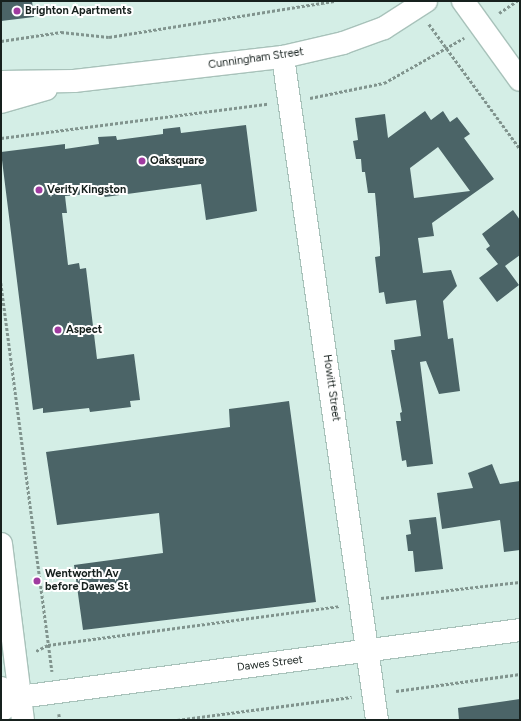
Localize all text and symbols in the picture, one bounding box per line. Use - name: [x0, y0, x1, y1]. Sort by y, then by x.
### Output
- place label: Brighton Apartments: [25, 4, 132, 18]
- marker: Brighton Apartments: [12, 6, 22, 16]
- street label: Cunningham Street: [207, 46, 305, 72]
- place label: Oaksquare: [150, 154, 204, 168]
- marker: Oaksquare: [137, 156, 147, 166]
- place label: Verity Kingston: [47, 183, 126, 197]
- marker: Verity Kingston: [34, 185, 44, 195]
- place label: Aspect: [66, 323, 102, 337]
- marker: Aspect: [53, 325, 63, 335]
- street label: Howitt Street: [320, 354, 342, 422]
- place label: Wentworth Av before Dawes St: [45, 568, 128, 594]
- marker: Wentworth Av before Dawes St: [32, 576, 42, 586]
- street label: Dawes Street: [236, 653, 304, 675]

